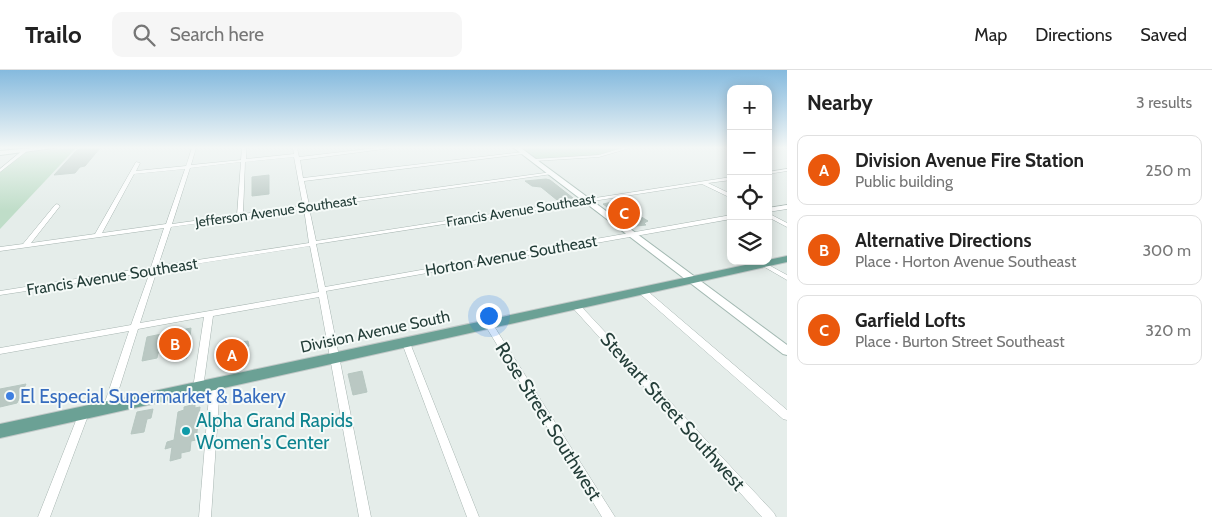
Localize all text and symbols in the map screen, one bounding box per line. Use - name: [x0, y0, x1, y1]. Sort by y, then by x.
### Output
- search box: [112, 12, 462, 57]
- text: Trailo: [25, 20, 82, 49]
- icon: search: [130, 21, 158, 49]
- text: Search here: [170, 23, 264, 46]
- text: Map: [974, 24, 1007, 46]
- text: Directions: [1035, 24, 1112, 46]
- text: Saved: [1140, 24, 1187, 46]
- map controls: [727, 85, 772, 265]
- button: +: [727, 85, 772, 130]
- text: Nearby: [807, 90, 873, 115]
- text: 3 results: [1136, 93, 1192, 112]
- button: −: [727, 130, 772, 175]
- text: Division Avenue Fire Station: [855, 149, 1084, 172]
- text: A: [819, 161, 829, 180]
- text: 250 m: [1145, 161, 1191, 180]
- text: Public building: [855, 172, 953, 191]
- button: locate: [727, 175, 772, 220]
- street label: Francis Avenue Southeast: [445, 189, 597, 231]
- street label: Jefferson Avenue Southeast: [193, 191, 358, 231]
- pin: C: [608, 194, 640, 232]
- button: layers: [727, 220, 772, 265]
- text: Alternative Directions: [855, 229, 1031, 252]
- street label: Horton Avenue Southeast: [424, 231, 599, 280]
- text: B: [819, 241, 829, 260]
- text: 300 m: [1142, 241, 1191, 260]
- text: Place · Horton Avenue Southeast: [855, 252, 1076, 271]
- street label: Francis Avenue Southeast: [25, 253, 200, 299]
- your location: [476, 303, 502, 329]
- street label: Division Avenue South: [299, 306, 452, 357]
- text: Garfield Lofts: [855, 309, 966, 332]
- text: C: [819, 321, 829, 340]
- text: 320 m: [1145, 321, 1191, 340]
- pin: B: [159, 325, 191, 363]
- street label: Stewart Street Southwest: [595, 327, 750, 496]
- text: Place · Burton Street Southeast: [855, 332, 1065, 351]
- pin: A: [216, 336, 248, 374]
- street label: Rose Street Southwest: [491, 338, 607, 505]
- place label: El Especial Supermarket & Bakery: [20, 385, 286, 408]
- marker: El Especial Supermarket & Bakery: [4, 390, 16, 402]
- place label: Alpha Grand Rapids Women's Center: [196, 409, 353, 454]
- marker: Alpha Grand Rapids Women's Center: [180, 425, 192, 437]

